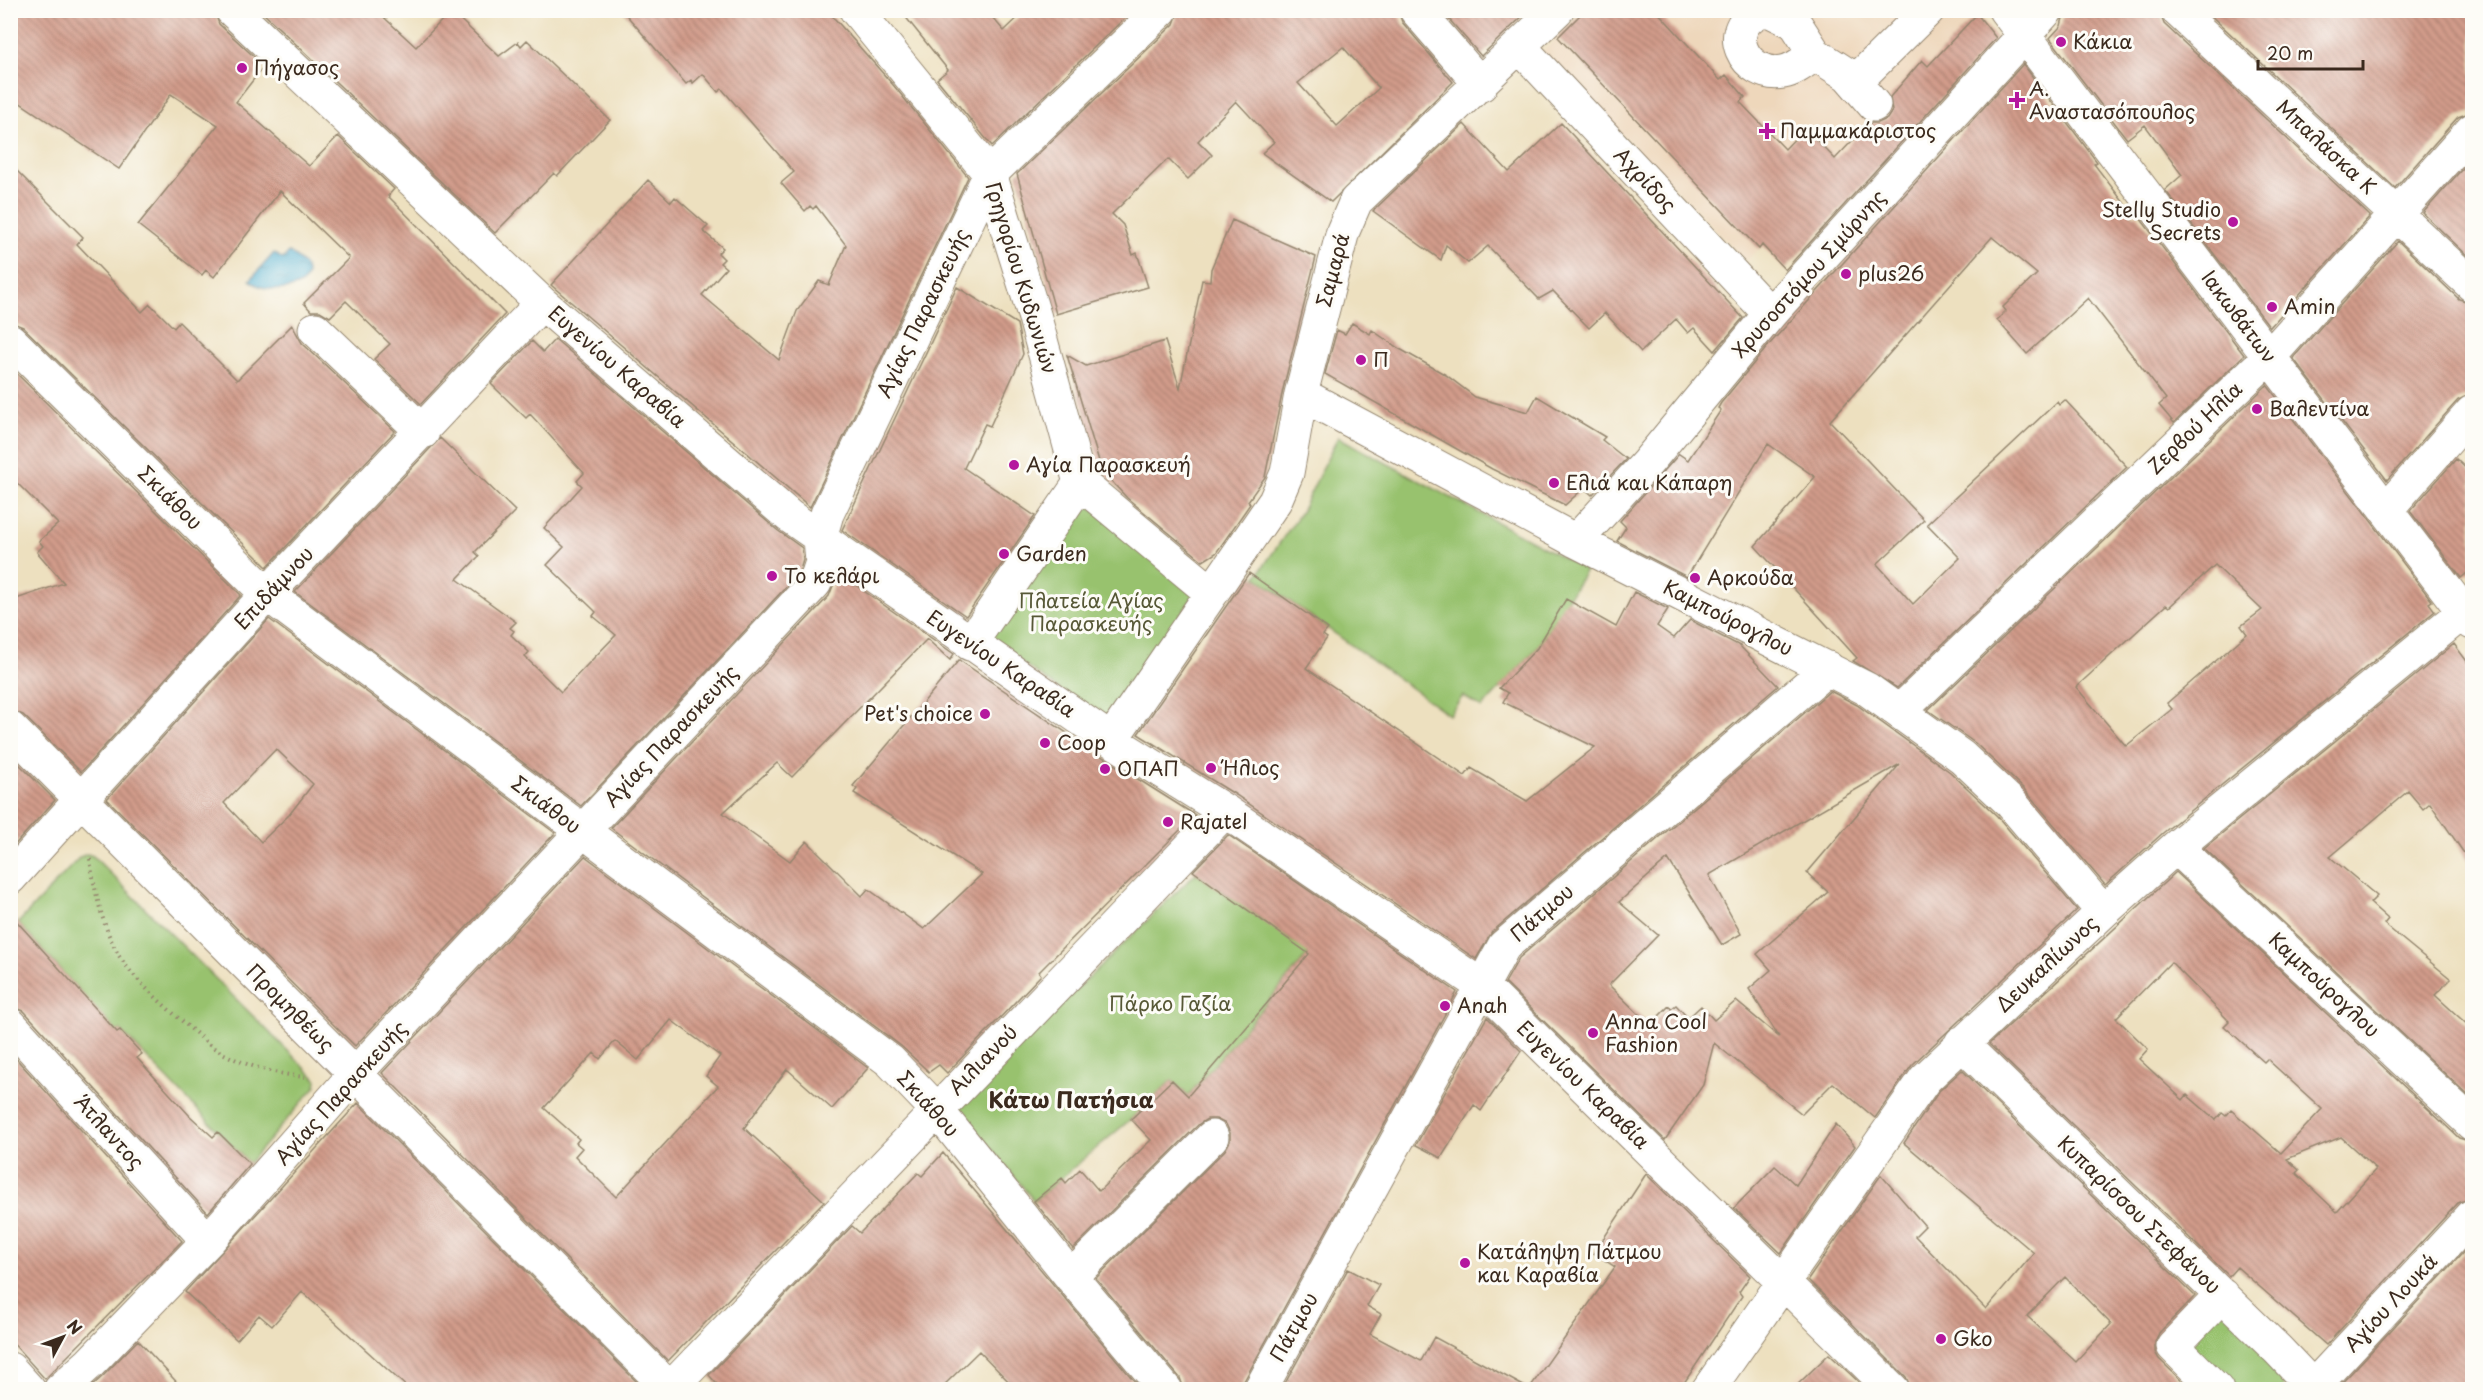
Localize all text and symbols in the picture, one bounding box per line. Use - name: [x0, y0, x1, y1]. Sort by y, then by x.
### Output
- place label: Κάκια: [2073, 26, 2132, 56]
- scale bar: [2258, 33, 2363, 71]
- marker: Κάκια: [2054, 35, 2068, 49]
- text: 20 m: [2267, 39, 2313, 66]
- place label: Πήγασος: [254, 52, 339, 82]
- marker: Πήγασος: [235, 61, 249, 75]
- place label: Α. Αναστασόπουλος: [2029, 73, 2195, 126]
- street label: Μπαλάσκα Κ: [2270, 92, 2383, 201]
- marker: Α. Αναστασόπουλος: [2010, 93, 2024, 107]
- place label: Παμμακάριστος: [1780, 115, 1936, 145]
- marker: Παμμακάριστος: [1758, 122, 1776, 140]
- street label: Αχρίδος: [1608, 140, 1684, 219]
- street label: Γρηγορίου Κυδωνιών: [978, 178, 1065, 377]
- street label: Χρυσοστόμου Σμύρνης: [1724, 182, 1892, 364]
- place label: Stelly Studio Secrets: [2102, 194, 2221, 247]
- marker: Stelly Studio Secrets: [2226, 215, 2240, 229]
- street label: Αγίας Παρασκευής: [868, 223, 976, 402]
- street label: Σαμαρά: [1308, 229, 1356, 310]
- place label: plus26: [1858, 258, 1924, 288]
- street label: Ιακωβάτων: [2195, 264, 2285, 369]
- marker: plus26: [1839, 267, 1853, 281]
- place label: Amin: [2284, 291, 2335, 321]
- street label: Ευγενίου Καραβία: [542, 298, 693, 435]
- marker: Amin: [2265, 300, 2279, 314]
- place label: Π: [1373, 344, 1389, 374]
- marker: Π: [1354, 353, 1368, 367]
- street label: Ζερβού Ηλία: [2140, 374, 2249, 480]
- place label: Βαλεντίνα: [2269, 393, 2369, 423]
- marker: Βαλεντίνα: [2250, 402, 2264, 416]
- place label: Αγία Παρασκευή: [1026, 449, 1191, 479]
- street label: Σκιάθου: [132, 458, 210, 536]
- marker: Αγία Παρασκευή: [1007, 458, 1021, 472]
- place label: Ελιά και Κάπαρη: [1566, 467, 1732, 497]
- marker: Ελιά και Κάπαρη: [1547, 476, 1561, 490]
- place label: Garden: [1016, 538, 1087, 568]
- street label: Επιδάμνου: [227, 539, 320, 636]
- marker: Garden: [997, 547, 1011, 561]
- place label: Το κελάρι: [784, 560, 880, 590]
- place label: Αρκούδα: [1707, 562, 1794, 592]
- marker: Το κελάρι: [765, 569, 779, 583]
- street label: Καμπούρογλου: [1658, 571, 1799, 663]
- marker: Αρκούδα: [1688, 571, 1702, 585]
- park label: Πλατεία Αγίας Παρασκευής: [1018, 585, 1164, 638]
- street label: Ευγενίου Καραβία: [921, 602, 1082, 724]
- street label: Αγίας Παρασκευής: [596, 657, 744, 813]
- place label: Pet's choice: [864, 698, 973, 728]
- marker: Pet's choice: [978, 707, 992, 721]
- place label: Coop: [1057, 727, 1106, 757]
- marker: Coop: [1038, 736, 1052, 750]
- place label: Ήλιος: [1220, 752, 1279, 782]
- place label: ΟΠΑΠ: [1117, 753, 1179, 783]
- marker: Ήλιος: [1204, 761, 1218, 775]
- marker: ΟΠΑΠ: [1098, 762, 1112, 776]
- street label: Σκιάθου: [505, 768, 588, 840]
- place label: Rajatel: [1180, 806, 1247, 836]
- marker: Rajatel: [1161, 815, 1175, 829]
- street label: Πάτμου: [1503, 876, 1580, 948]
- street label: Δευκαλίωνος: [1989, 908, 2104, 1019]
- street label: Καμπούρογλου: [2262, 925, 2387, 1044]
- street label: Προμηθέως: [240, 956, 342, 1058]
- park label: Πάρκο Γαζία: [1109, 988, 1231, 1018]
- place label: Anah: [1457, 990, 1508, 1020]
- marker: Anah: [1438, 999, 1452, 1013]
- place label: Anna Cool Fashion: [1605, 1006, 1707, 1059]
- street label: Ευγενίου Καραβία: [1511, 1013, 1657, 1156]
- street label: Αγίας Παρασκευής: [267, 1014, 413, 1171]
- street label: Αιλιανού: [941, 1017, 1024, 1101]
- marker: Anna Cool Fashion: [1586, 1026, 1600, 1040]
- street label: Σκιάθου: [891, 1063, 967, 1143]
- district label: Κάτω Πατήσια: [988, 1082, 1154, 1115]
- street label: Άτλαντος: [68, 1087, 152, 1176]
- street label: Κυπαρίσσου Στεφάνου: [2051, 1128, 2228, 1300]
- place label: Κατάληψη Πάτμου και Καραβία: [1477, 1236, 1662, 1289]
- street label: Αγίου Λουκά: [2337, 1246, 2444, 1358]
- marker: Κατάληψη Πάτμου και Καραβία: [1458, 1256, 1472, 1270]
- street label: Πάτμου: [1262, 1286, 1325, 1367]
- north arrow: [33, 1307, 93, 1367]
- text: N: [62, 1314, 88, 1339]
- place label: Gko: [1953, 1323, 1993, 1353]
- marker: Gko: [1934, 1332, 1948, 1346]

